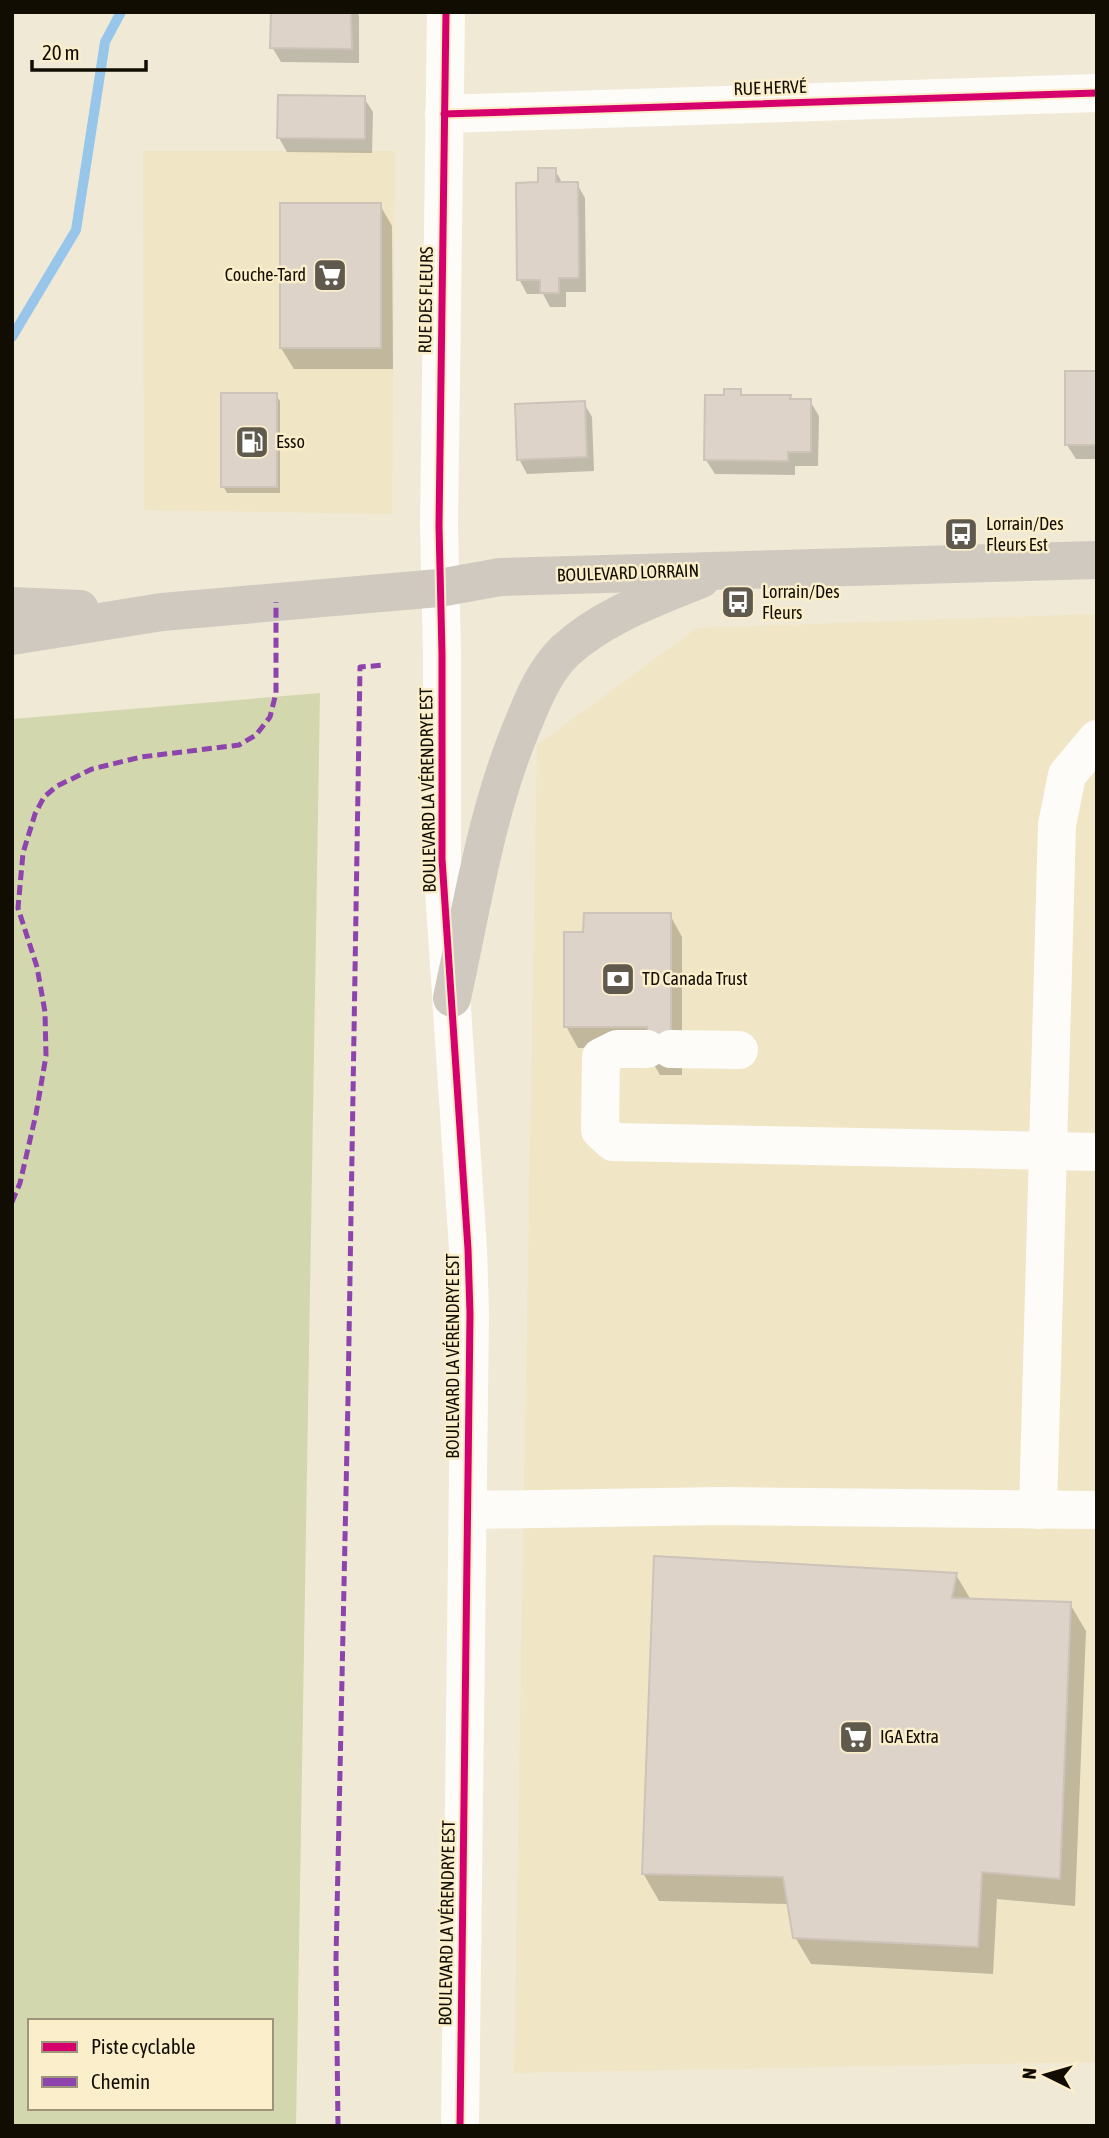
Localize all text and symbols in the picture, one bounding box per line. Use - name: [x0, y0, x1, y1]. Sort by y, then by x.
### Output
- scale bar: [32, 28, 145, 72]
- text: 20 m: [42, 40, 80, 64]
- street label: RUE HERVÉ: [733, 76, 807, 99]
- street label: RUE DES FLEURS: [414, 246, 437, 353]
- supermarket icon: Couche-Tard: [311, 256, 349, 294]
- place label: Couche-Tard: [225, 264, 306, 285]
- fuel station icon: Esso: [233, 423, 271, 461]
- place label: Esso: [276, 431, 305, 452]
- place label: Lorrain/Des Fleurs Est: [986, 513, 1064, 555]
- bus stop icon: Lorrain/Des Fleurs Est: [942, 515, 980, 553]
- street label: BOULEVARD LORRAIN: [557, 560, 699, 585]
- place label: Lorrain/Des Fleurs: [762, 581, 840, 623]
- bus stop icon: Lorrain/Des Fleurs: [719, 583, 757, 621]
- street label: BOULEVARD LA VÉRENDRYE EST: [415, 687, 440, 893]
- bank icon: TD Canada Trust: [599, 960, 637, 998]
- place label: TD Canada Trust: [642, 968, 748, 989]
- street label: BOULEVARD LA VÉRENDRYE EST: [442, 1253, 463, 1459]
- supermarket icon: IGA Extra: [837, 1718, 875, 1756]
- place label: IGA Extra: [880, 1726, 939, 1747]
- street label: BOULEVARD LA VÉRENDRYE EST: [434, 1820, 459, 2026]
- legend: [28, 2019, 273, 2110]
- text: Piste cyclable: [91, 2034, 196, 2058]
- north arrow: [1011, 2040, 1081, 2110]
- text: N: [1018, 2067, 1041, 2080]
- text: Chemin: [91, 2069, 150, 2093]

